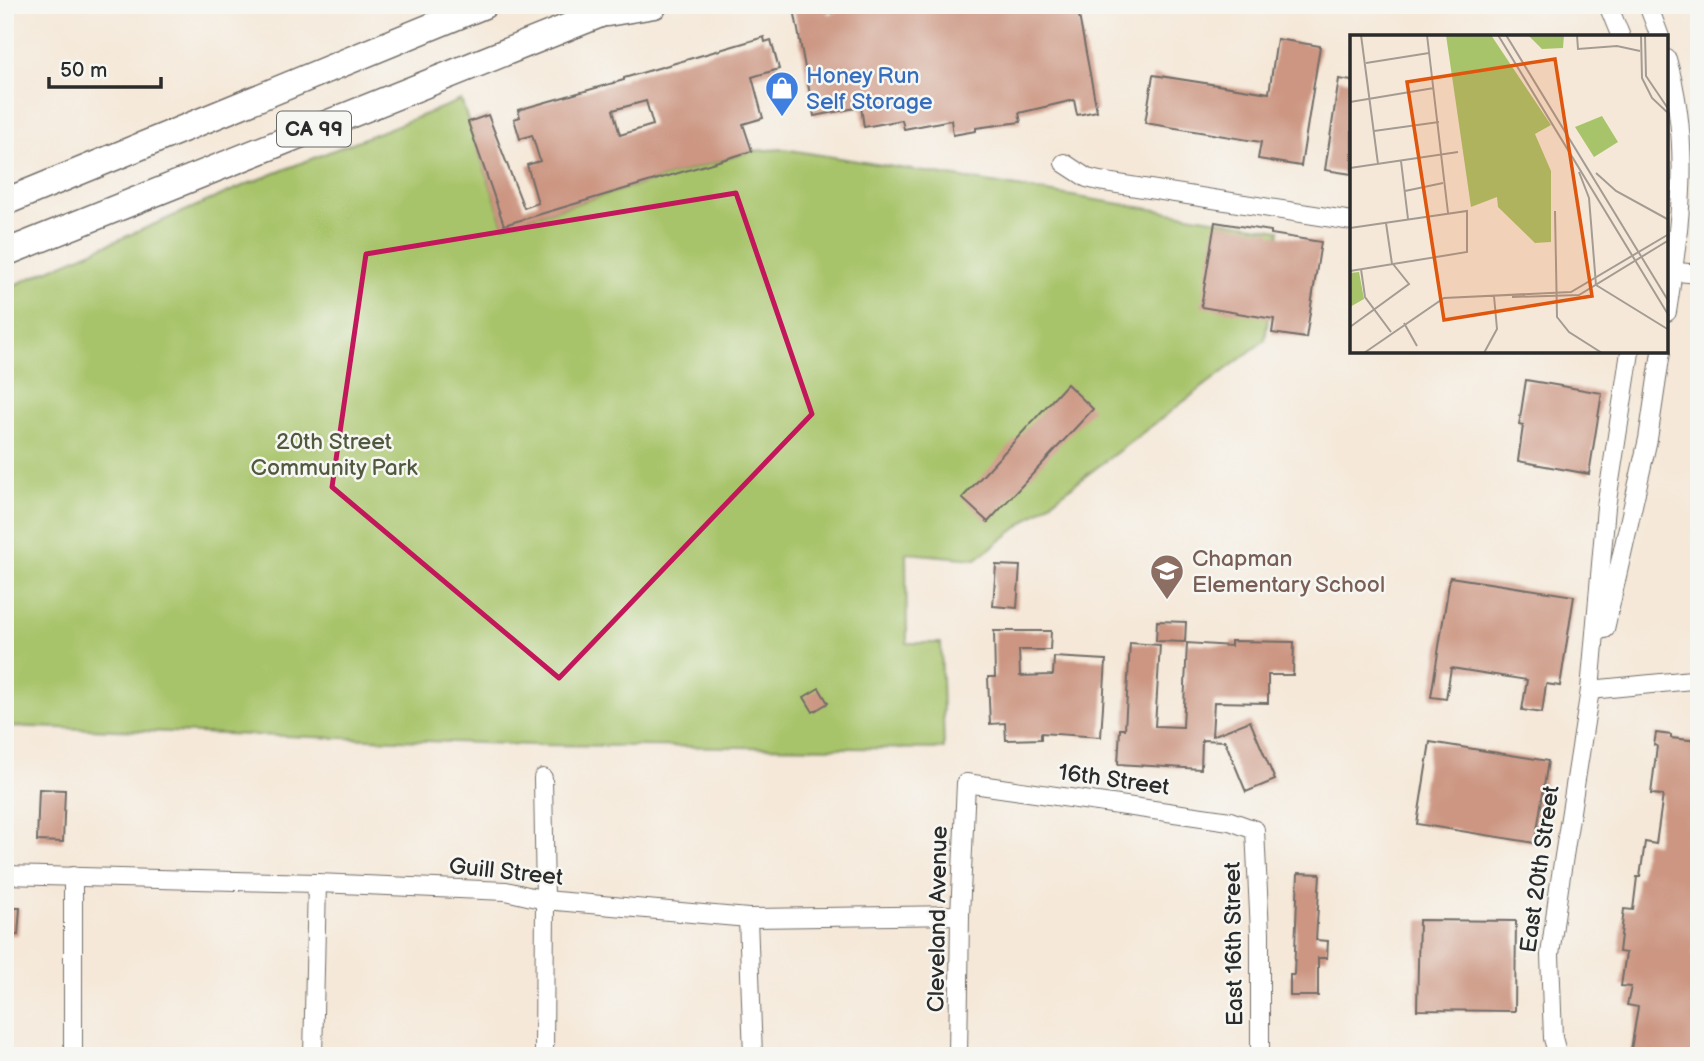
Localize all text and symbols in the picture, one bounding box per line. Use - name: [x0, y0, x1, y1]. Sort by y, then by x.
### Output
- inset map: [1350, 35, 1669, 354]
- scale bar: [49, 46, 161, 90]
- text: 50 m: [60, 58, 107, 83]
- place label: Honey Run Self Storage: [806, 62, 933, 116]
- shop icon: Honey Run Self Storage: [763, 69, 801, 118]
- road number: CA 99: [277, 111, 351, 146]
- park label: 20th Street Community Park: [251, 428, 418, 482]
- place label: Chapman Elementary School: [1192, 545, 1385, 599]
- school or university icon: Chapman Elementary School: [1148, 552, 1186, 601]
- street label: 16th Street: [1057, 758, 1171, 802]
- street label: East 20th Street: [1514, 784, 1566, 955]
- street label: Cleveland Avenue: [922, 825, 954, 1013]
- street label: Guill Street: [447, 852, 564, 892]
- street label: East 16th Street: [1219, 862, 1249, 1026]

